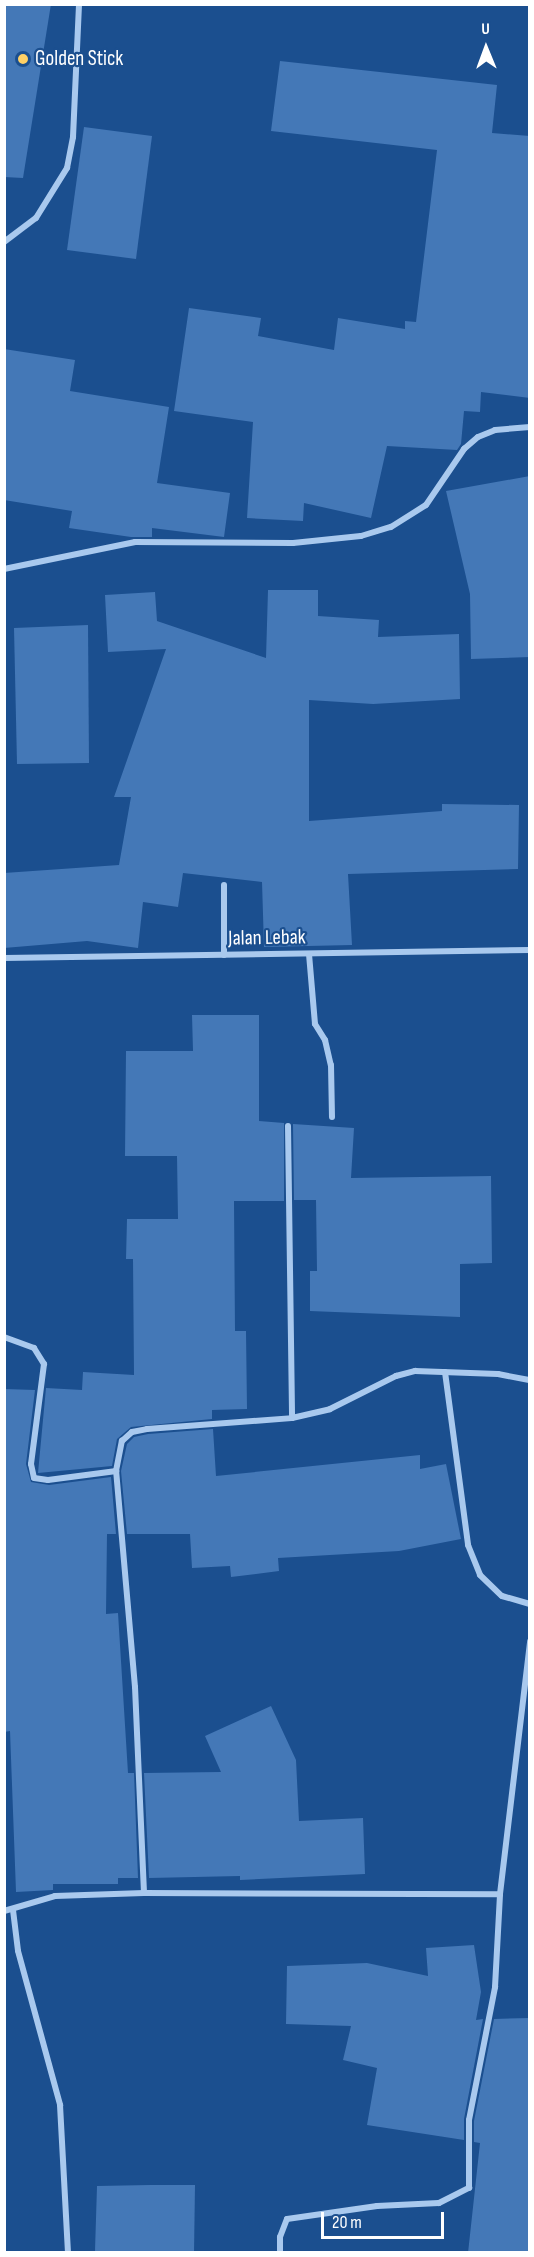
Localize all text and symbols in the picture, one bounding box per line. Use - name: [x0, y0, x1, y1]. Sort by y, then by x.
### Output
- north arrow: [456, 18, 516, 78]
- text: U: [481, 20, 490, 39]
- place label: Golden Stick: [35, 46, 123, 72]
- marker: Golden Stick: [16, 52, 30, 66]
- street label: Jalan Lebak: [228, 925, 306, 951]
- scale bar: [324, 2200, 447, 2238]
- text: 20 m: [332, 2212, 362, 2233]

